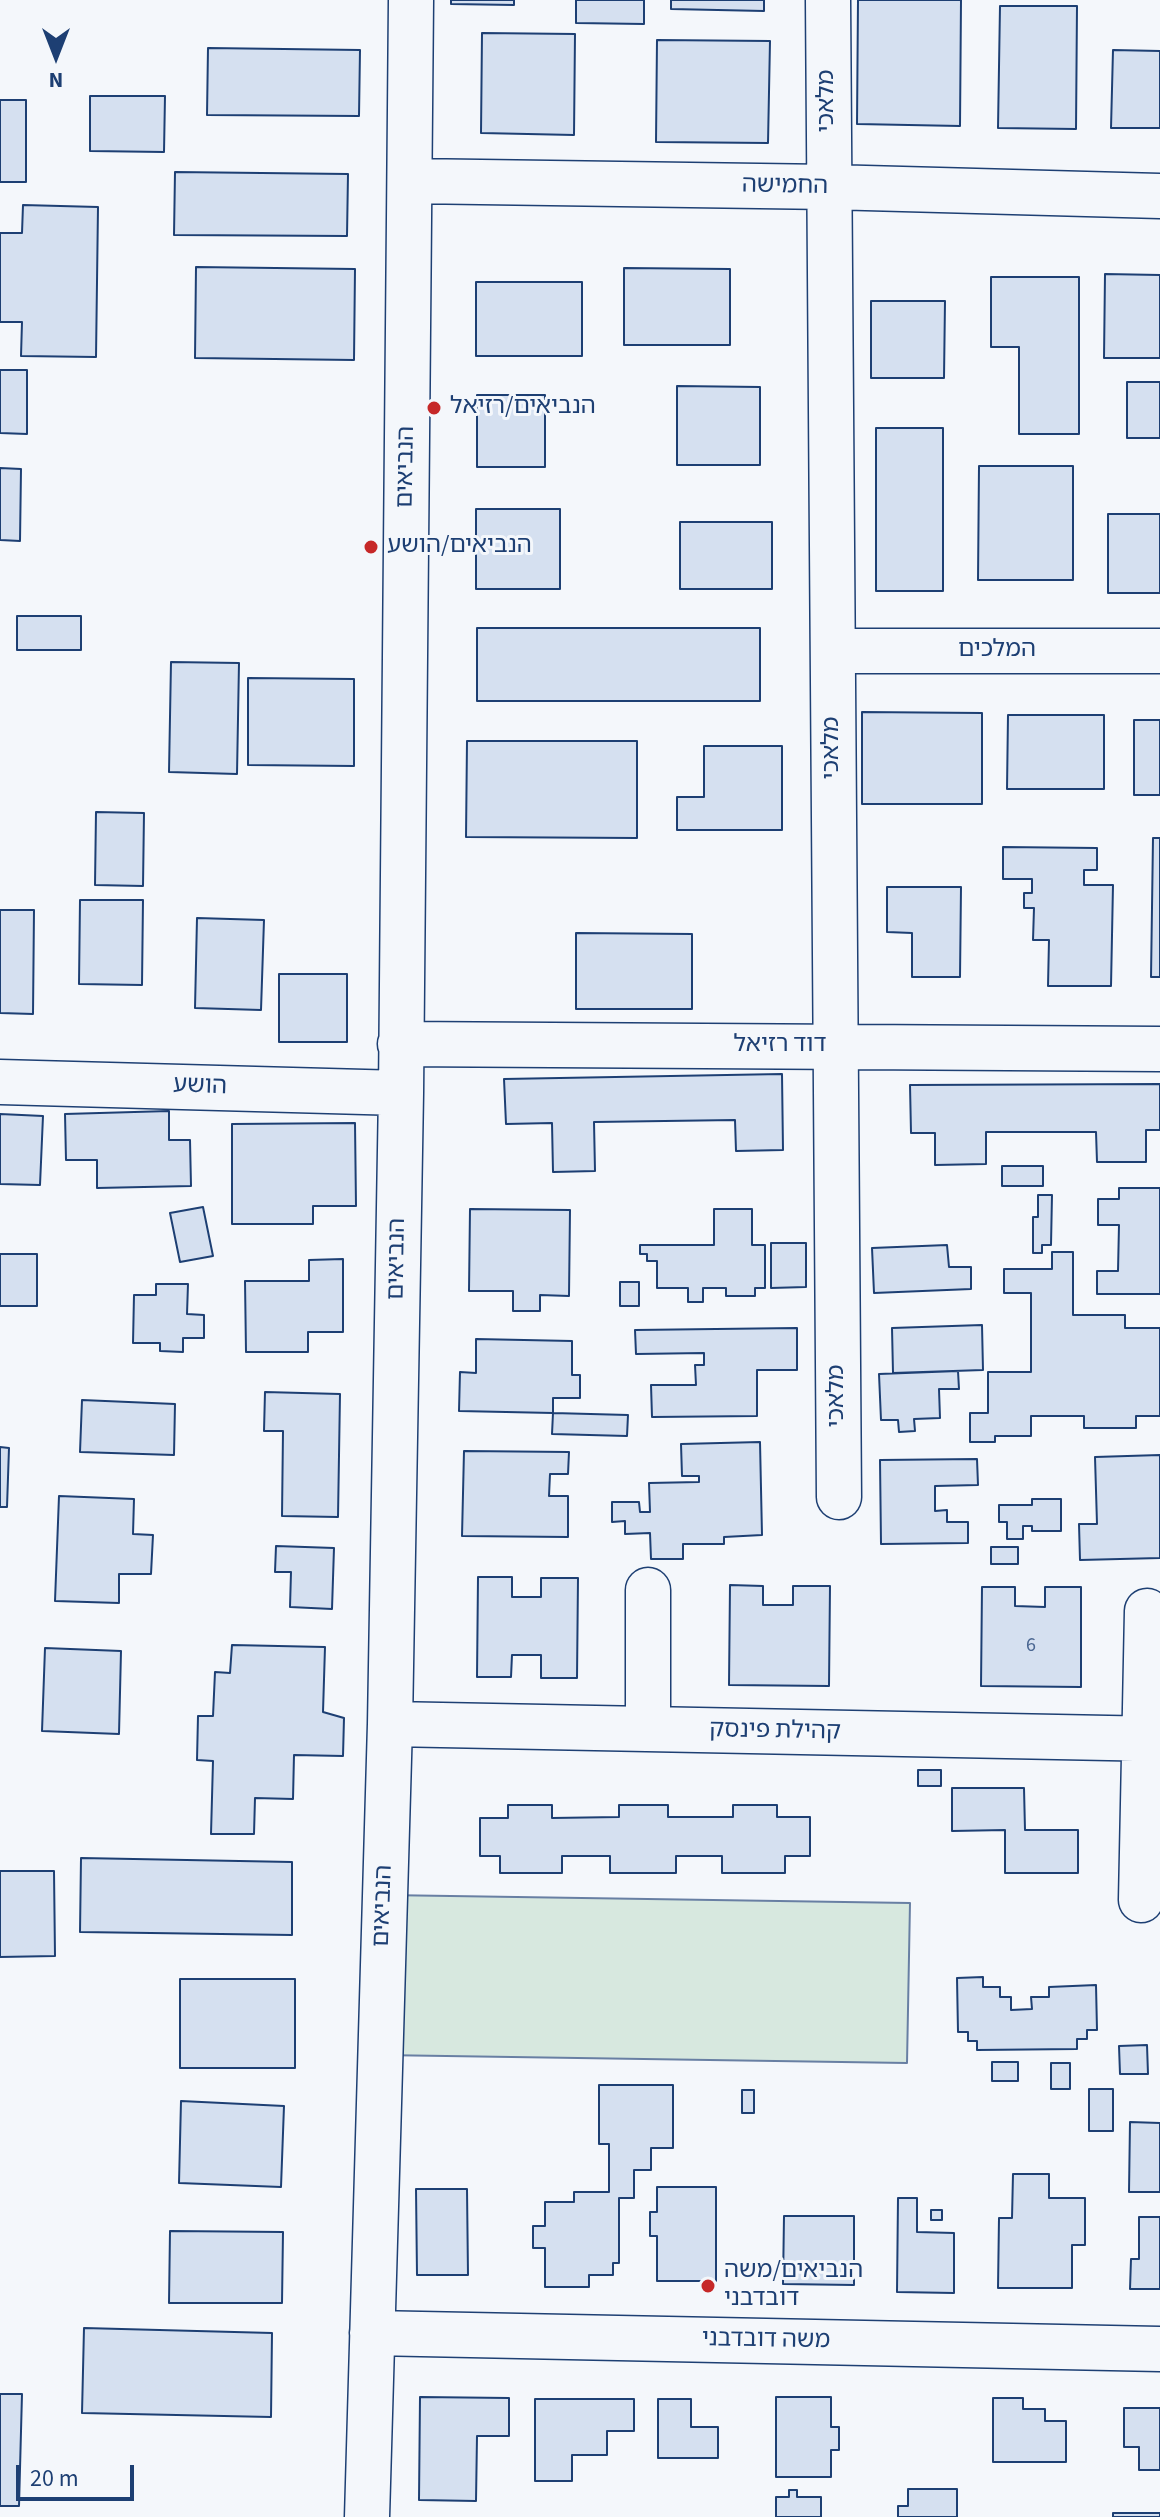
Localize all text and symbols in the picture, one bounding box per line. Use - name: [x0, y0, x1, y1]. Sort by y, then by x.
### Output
- north arrow: [16, 16, 96, 96]
- text: N: [49, 64, 63, 96]
- street label: מלאכי: [814, 70, 842, 132]
- street label: החמישה: [742, 172, 828, 202]
- place label: הנביאים/רזיאל: [450, 394, 596, 422]
- marker: הנביאים/רזיאל: [425, 399, 443, 417]
- street label: הנביאים: [392, 426, 422, 508]
- place label: הנביאים/הושע: [387, 533, 532, 561]
- marker: הנביאים/הושע: [362, 538, 380, 556]
- street label: המלכים: [958, 637, 1036, 665]
- street label: מלאכי: [819, 717, 847, 779]
- street label: דוד רזיאל: [733, 1032, 827, 1060]
- street label: הושע: [173, 1072, 227, 1102]
- street label: הנביאים: [383, 1218, 413, 1300]
- street label: מלאכי: [824, 1365, 852, 1427]
- house number: 6: [1026, 1635, 1036, 1659]
- street label: קהילת פינסק: [709, 1716, 841, 1748]
- street label: הנביאים: [368, 1864, 400, 1948]
- place label: הנביאים/משה דובדבני: [724, 2258, 863, 2314]
- marker: הנביאים/משה דובדבני: [699, 2277, 717, 2295]
- street label: משה דובדבני: [702, 2325, 830, 2357]
- scale bar: [20, 2449, 138, 2499]
- text: 20 m: [30, 2461, 79, 2496]

